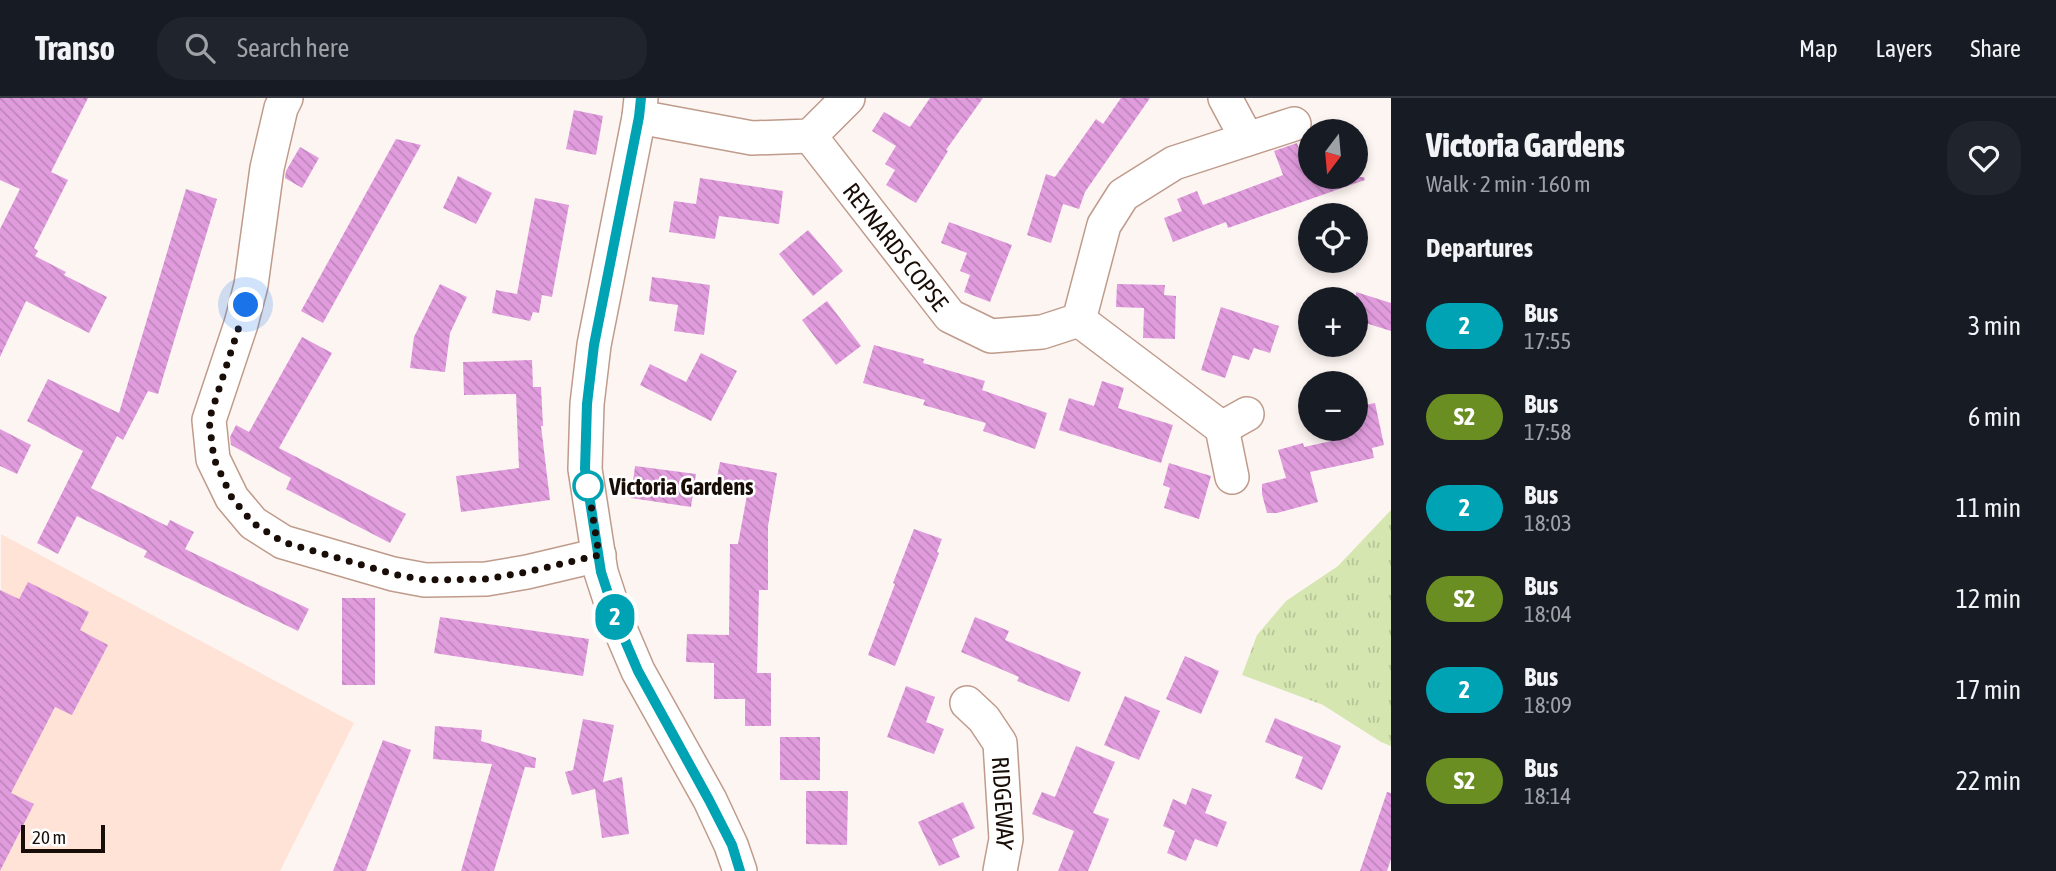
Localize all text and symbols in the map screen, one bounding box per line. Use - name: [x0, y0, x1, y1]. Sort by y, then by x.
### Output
- search box: [157, 17, 647, 80]
- text: Transo: [35, 29, 115, 67]
- icon: search: [181, 29, 219, 67]
- text: Search here: [237, 33, 349, 63]
- text: Map: [1799, 35, 1838, 62]
- text: Layers: [1876, 35, 1932, 62]
- text: Share: [1970, 35, 2021, 62]
- north arrow: [1298, 119, 1368, 189]
- map controls: [1298, 119, 1368, 441]
- button: heart: [1947, 121, 2021, 195]
- text: Victoria Gardens: [1426, 126, 1625, 164]
- text: Walk · 2 min · 160 m: [1426, 171, 1590, 197]
- street label: REYNARDS COPSE: [838, 177, 954, 316]
- button: locate: [1298, 203, 1368, 273]
- text: Departures: [1426, 233, 1533, 263]
- your location: [228, 287, 263, 322]
- button: +: [1298, 287, 1368, 357]
- text: Bus: [1524, 298, 1558, 328]
- text: 3 min: [1968, 311, 2021, 341]
- text: 2: [1459, 312, 1470, 339]
- text: 17:55: [1524, 328, 1571, 354]
- button: −: [1298, 371, 1368, 441]
- text: Bus: [1524, 389, 1558, 419]
- text: 6 min: [1968, 402, 2021, 432]
- text: S2: [1454, 403, 1475, 430]
- text: 17:58: [1524, 419, 1571, 445]
- marker: Victoria Gardens: [573, 471, 603, 501]
- place label: Victoria Gardens: [608, 473, 754, 500]
- text: Bus: [1524, 480, 1558, 510]
- text: 11 min: [1956, 493, 2021, 523]
- text: 2: [1459, 494, 1470, 521]
- text: 18:03: [1524, 510, 1572, 536]
- text: Bus: [1524, 571, 1558, 601]
- text: 12 min: [1956, 584, 2021, 614]
- text: S2: [1454, 585, 1475, 612]
- line badge: 2: [592, 594, 638, 640]
- text: 18:04: [1524, 601, 1572, 627]
- text: 2: [609, 603, 621, 630]
- text: Bus: [1524, 662, 1558, 692]
- text: 17 min: [1956, 675, 2021, 705]
- text: 2: [1459, 676, 1470, 703]
- text: 18:09: [1524, 692, 1572, 718]
- text: Bus: [1524, 753, 1558, 783]
- street label: RIDGEWAY: [987, 756, 1020, 852]
- text: 22 min: [1956, 766, 2021, 796]
- text: S2: [1454, 767, 1475, 794]
- text: 18:14: [1524, 783, 1571, 809]
- scale bar: [21, 822, 105, 854]
- text: 20 m: [32, 826, 66, 848]

